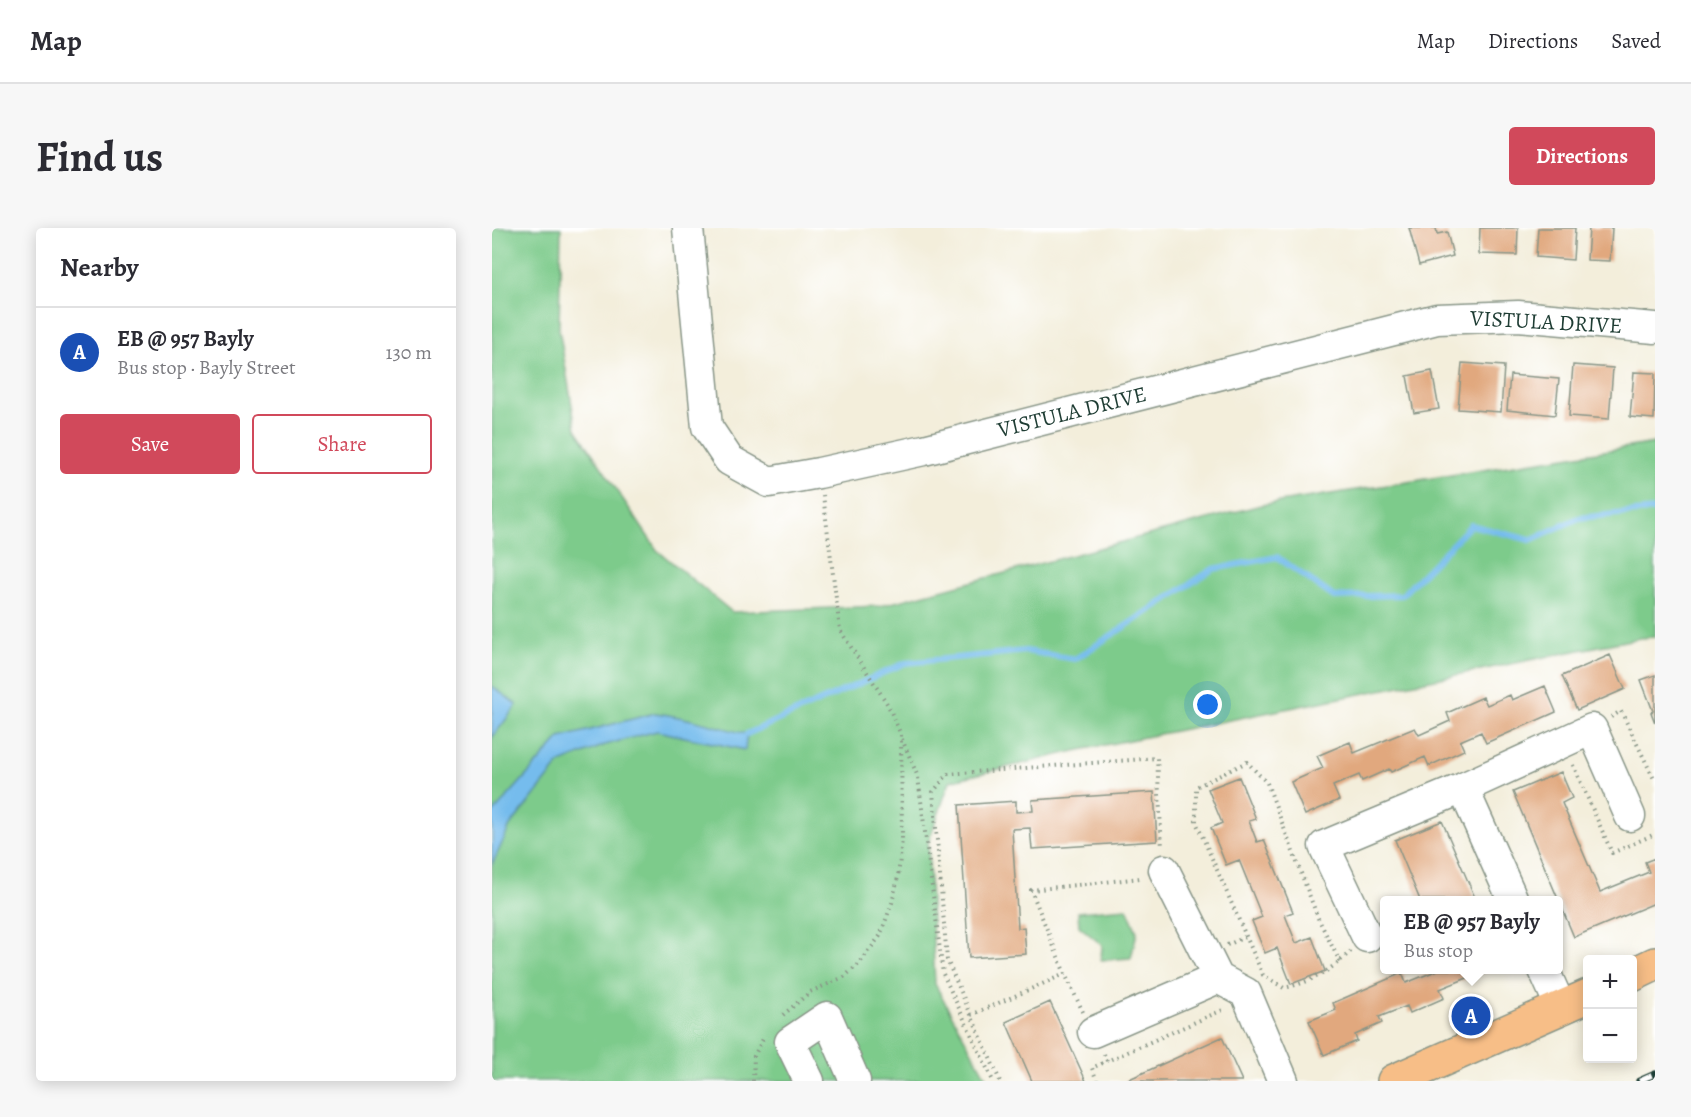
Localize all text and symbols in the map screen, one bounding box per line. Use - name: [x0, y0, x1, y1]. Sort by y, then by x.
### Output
- text: Map: [30, 22, 82, 60]
- text: Map: [1417, 27, 1455, 55]
- text: Directions: [1488, 27, 1578, 55]
- text: Saved: [1611, 27, 1661, 55]
- button: Directions: [1509, 127, 1655, 185]
- text: Find us: [36, 128, 163, 185]
- text: Nearby: [60, 250, 139, 285]
- street label: VISTULA DRIVE: [1468, 303, 1623, 341]
- text: EB @ 957 Bayly: [117, 324, 254, 354]
- text: A: [73, 339, 86, 366]
- text: 130 m: [386, 339, 432, 366]
- text: Bus stop · Bayly Street: [117, 354, 296, 381]
- street label: VISTULA DRIVE: [994, 379, 1149, 445]
- button: Save: [60, 414, 240, 474]
- button: Share: [252, 414, 432, 474]
- your location: [1193, 690, 1222, 719]
- popup: [1380, 896, 1563, 974]
- text: EB @ 957 Bayly: [1403, 907, 1540, 937]
- text: Bus stop: [1403, 937, 1473, 964]
- map controls: [1583, 955, 1637, 1063]
- button: +: [1583, 955, 1637, 1009]
- pin: A: [1452, 994, 1490, 1038]
- button: −: [1583, 1009, 1637, 1063]

